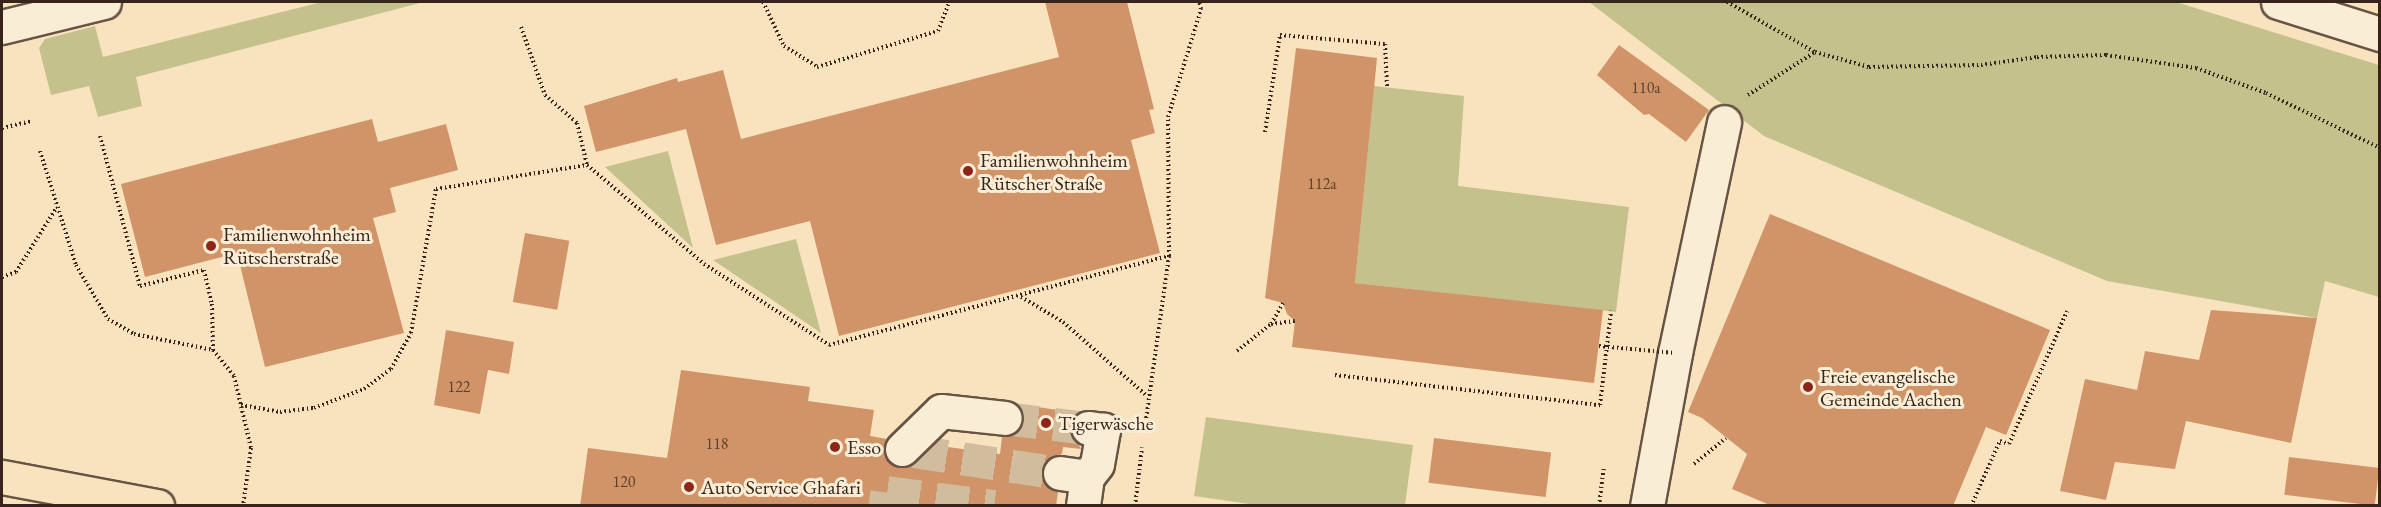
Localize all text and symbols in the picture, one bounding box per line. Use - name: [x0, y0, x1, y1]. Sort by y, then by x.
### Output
- house number: 110a: [1631, 78, 1661, 98]
- place label: Familienwohnheim Rütscher Straße: [980, 148, 1128, 195]
- marker: Familienwohnheim Rütscher Straße: [961, 164, 975, 178]
- house number: 112a: [1307, 174, 1337, 194]
- place label: Familienwohnheim Rütscherstraße: [223, 222, 371, 269]
- marker: Familienwohnheim Rütscherstraße: [204, 239, 218, 253]
- place label: Freie evangelische Gemeinde Aachen: [1820, 364, 1962, 411]
- house number: 122: [447, 377, 471, 397]
- marker: Freie evangelische Gemeinde Aachen: [1801, 380, 1815, 394]
- place label: Tigerwäsche: [1058, 411, 1154, 435]
- marker: Tigerwäsche: [1039, 416, 1053, 430]
- house number: 118: [705, 434, 729, 454]
- place label: Esso: [847, 435, 881, 459]
- marker: Esso: [828, 440, 842, 454]
- house number: 120: [612, 472, 636, 492]
- place label: Auto Service Ghafari: [701, 475, 861, 499]
- marker: Auto Service Ghafari: [682, 480, 696, 494]

